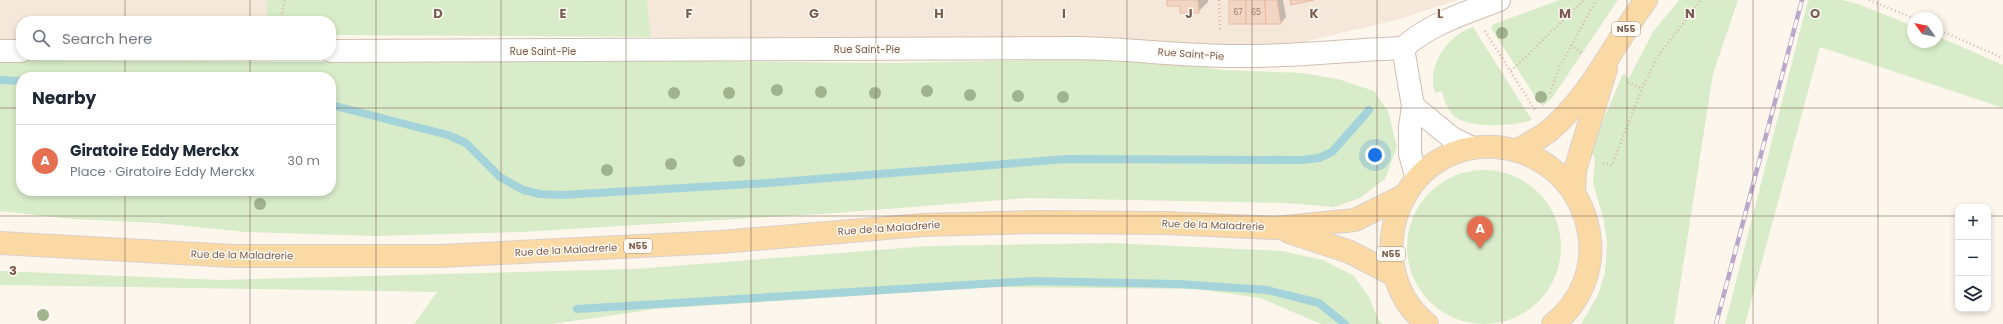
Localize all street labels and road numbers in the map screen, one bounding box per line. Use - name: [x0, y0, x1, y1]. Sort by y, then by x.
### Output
- road number: N55: [1612, 22, 1640, 36]
- street label: Rue Saint-Pie: [834, 42, 900, 57]
- street label: Rue Saint-Pie: [510, 44, 576, 59]
- street label: Rue Saint-Pie: [1157, 44, 1225, 64]
- street label: Rue de la Maladrerie: [1161, 216, 1265, 234]
- street label: Rue de la Maladrerie: [837, 217, 941, 239]
- road number: N55: [624, 239, 652, 253]
- street label: Rue de la Maladrerie: [514, 240, 618, 260]
- street label: Rue de la Maladrerie: [191, 247, 293, 263]
- road number: N55: [1377, 247, 1405, 261]

